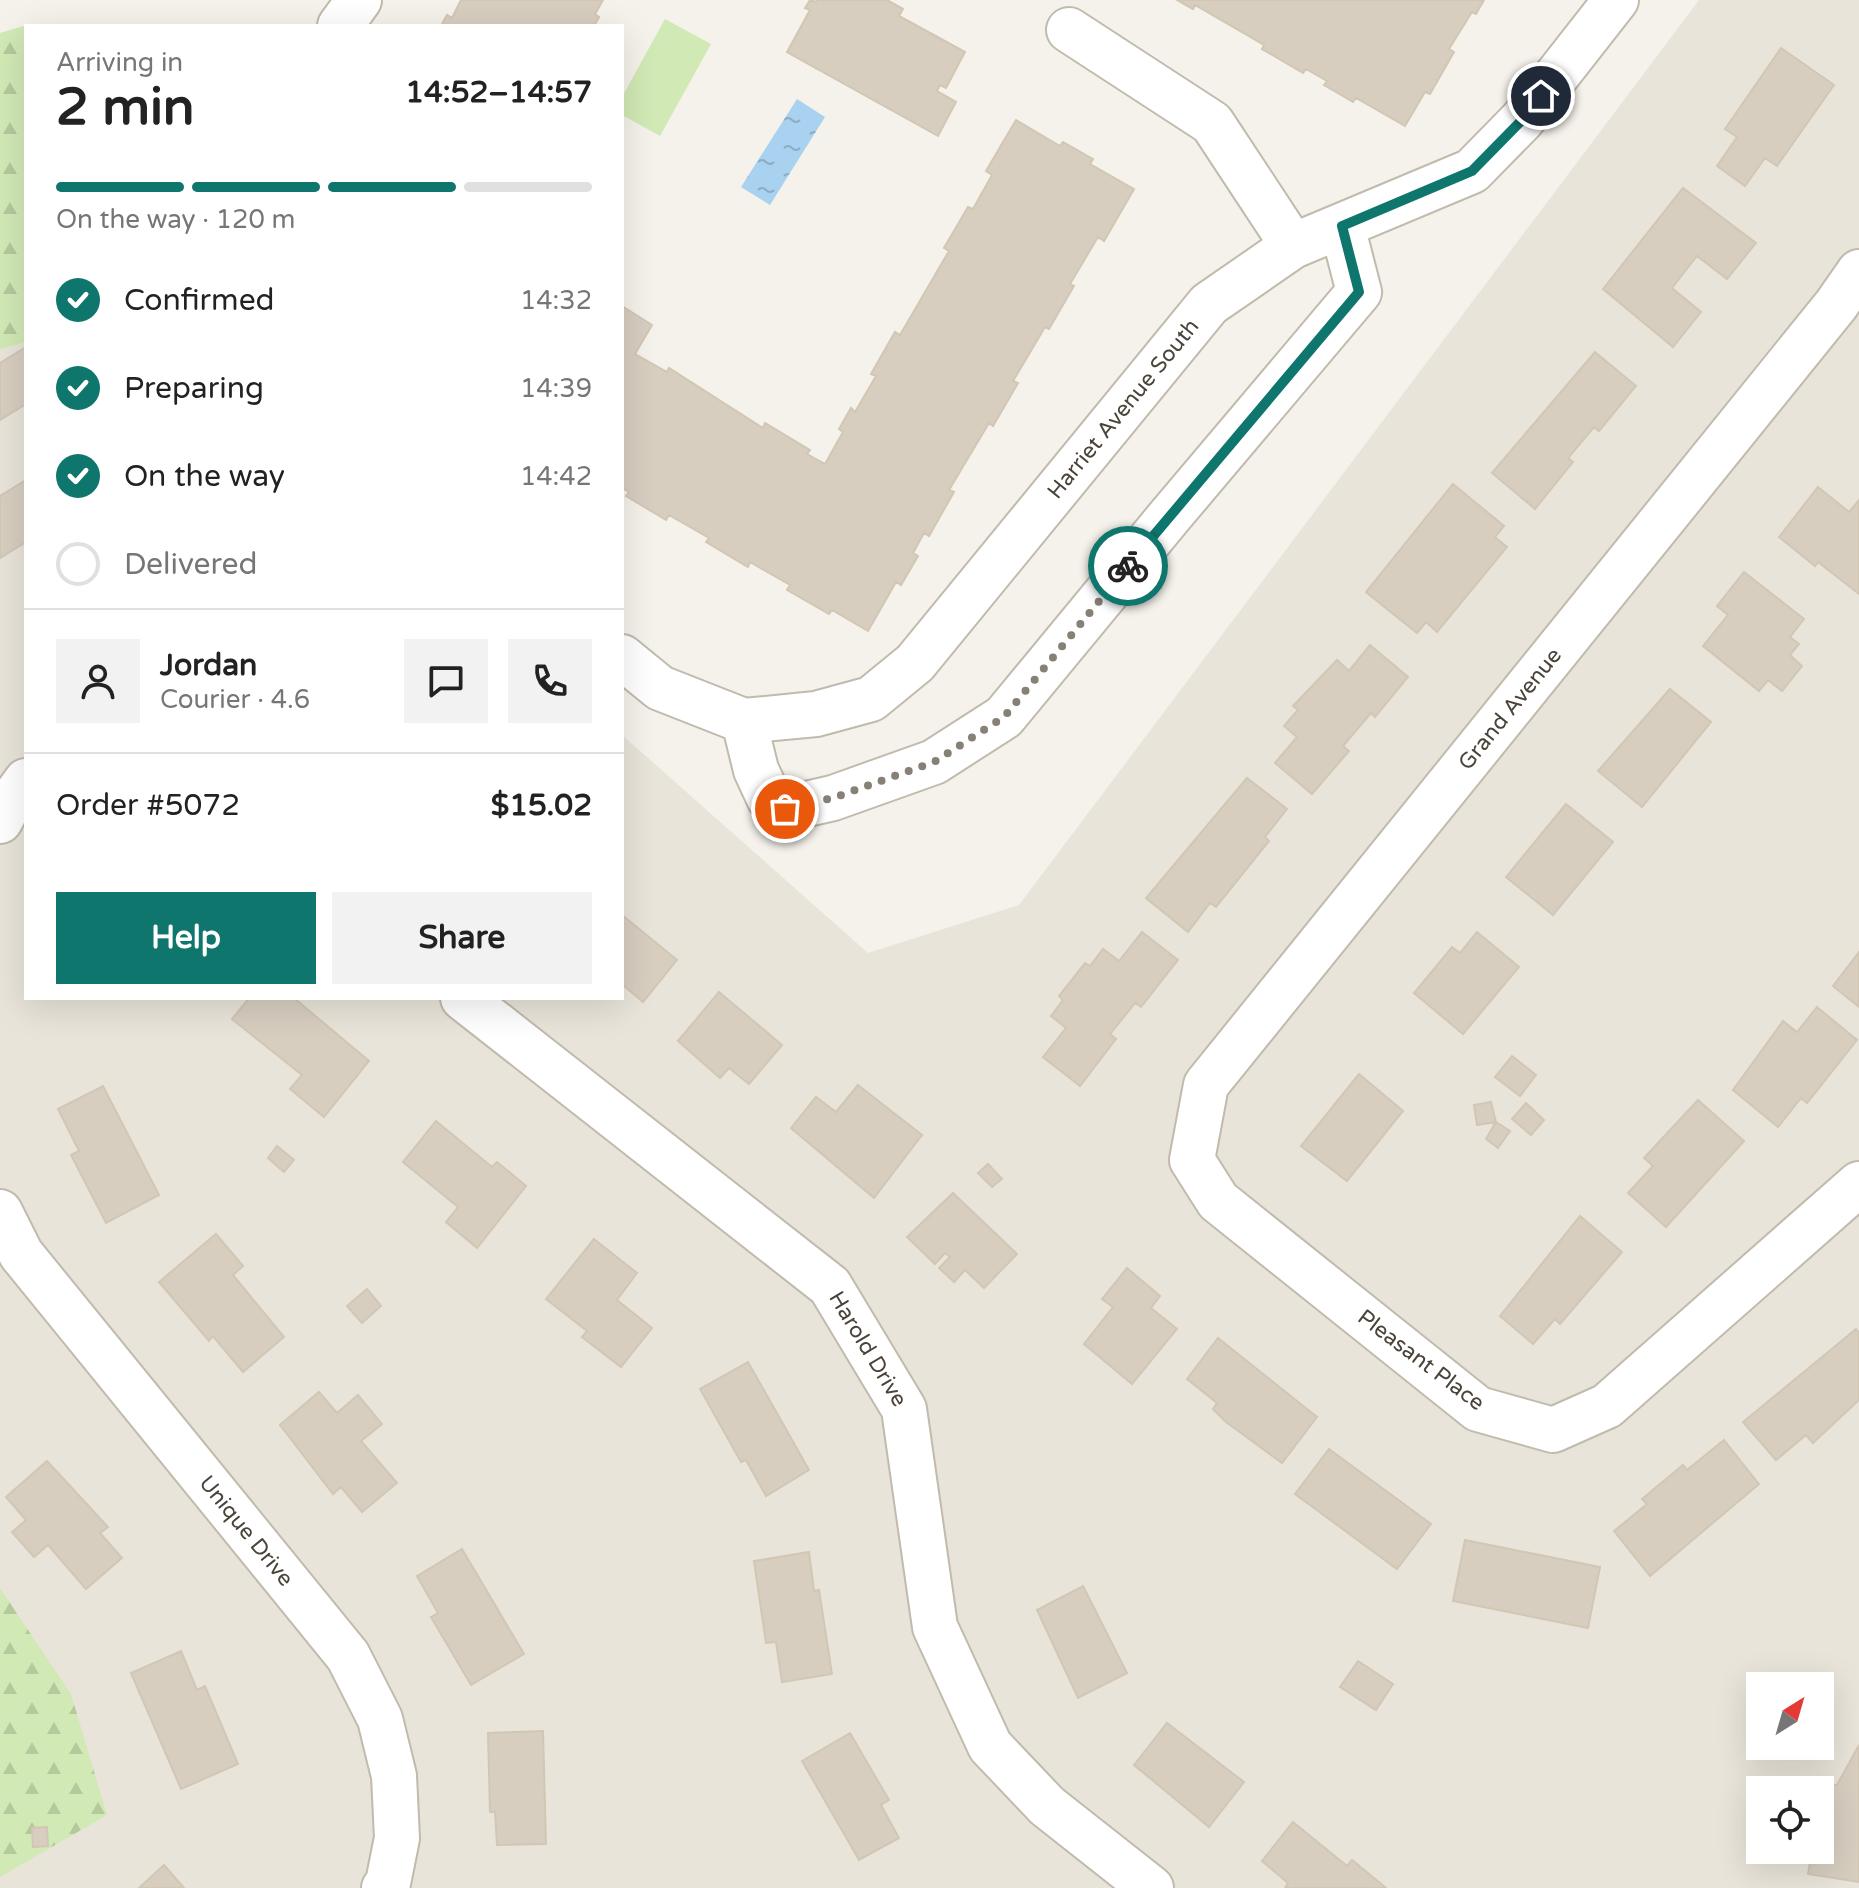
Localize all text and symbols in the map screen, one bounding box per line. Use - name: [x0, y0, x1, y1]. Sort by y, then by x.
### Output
- text: Arriving in: [56, 47, 183, 78]
- pin: [1507, 62, 1575, 130]
- text: 14:52–14:57: [405, 74, 592, 111]
- icon: home: [1519, 74, 1563, 118]
- text: 2 min: [56, 76, 195, 139]
- text: On the way · 120 m: [56, 204, 295, 235]
- icon: check: [56, 278, 100, 322]
- text: Confirmed: [124, 282, 275, 319]
- text: 14:32: [520, 285, 592, 316]
- street label: Harriet Avenue South: [1042, 314, 1204, 504]
- icon: check: [56, 366, 100, 410]
- text: Preparing: [124, 370, 264, 407]
- text: 14:39: [520, 373, 592, 404]
- icon: check: [56, 454, 100, 498]
- text: On the way: [124, 458, 285, 495]
- text: 14:42: [520, 461, 592, 492]
- courier: [1088, 526, 1168, 606]
- icon: bike: [1106, 544, 1150, 588]
- text: Delivered: [124, 546, 258, 583]
- button: person: [56, 639, 140, 723]
- button: chat: [404, 639, 488, 723]
- button: phone: [508, 639, 592, 723]
- street label: Grand Avenue: [1453, 643, 1567, 775]
- text: Jordan: [160, 647, 257, 684]
- text: Courier · 4.6: [160, 684, 310, 715]
- pin: [751, 775, 819, 843]
- text: Order #5072: [56, 787, 240, 824]
- text: $15.02: [491, 787, 592, 824]
- icon: bag: [763, 787, 807, 831]
- button: Help: [56, 892, 316, 984]
- button: Share: [332, 892, 592, 984]
- street label: Harold Drive: [823, 1287, 912, 1411]
- street label: Pleasant Place: [1353, 1304, 1489, 1416]
- street label: Unique Drive: [194, 1470, 299, 1591]
- north arrow: [1746, 1672, 1834, 1760]
- map controls: [1746, 1672, 1834, 1864]
- button: locate: [1746, 1776, 1834, 1864]

